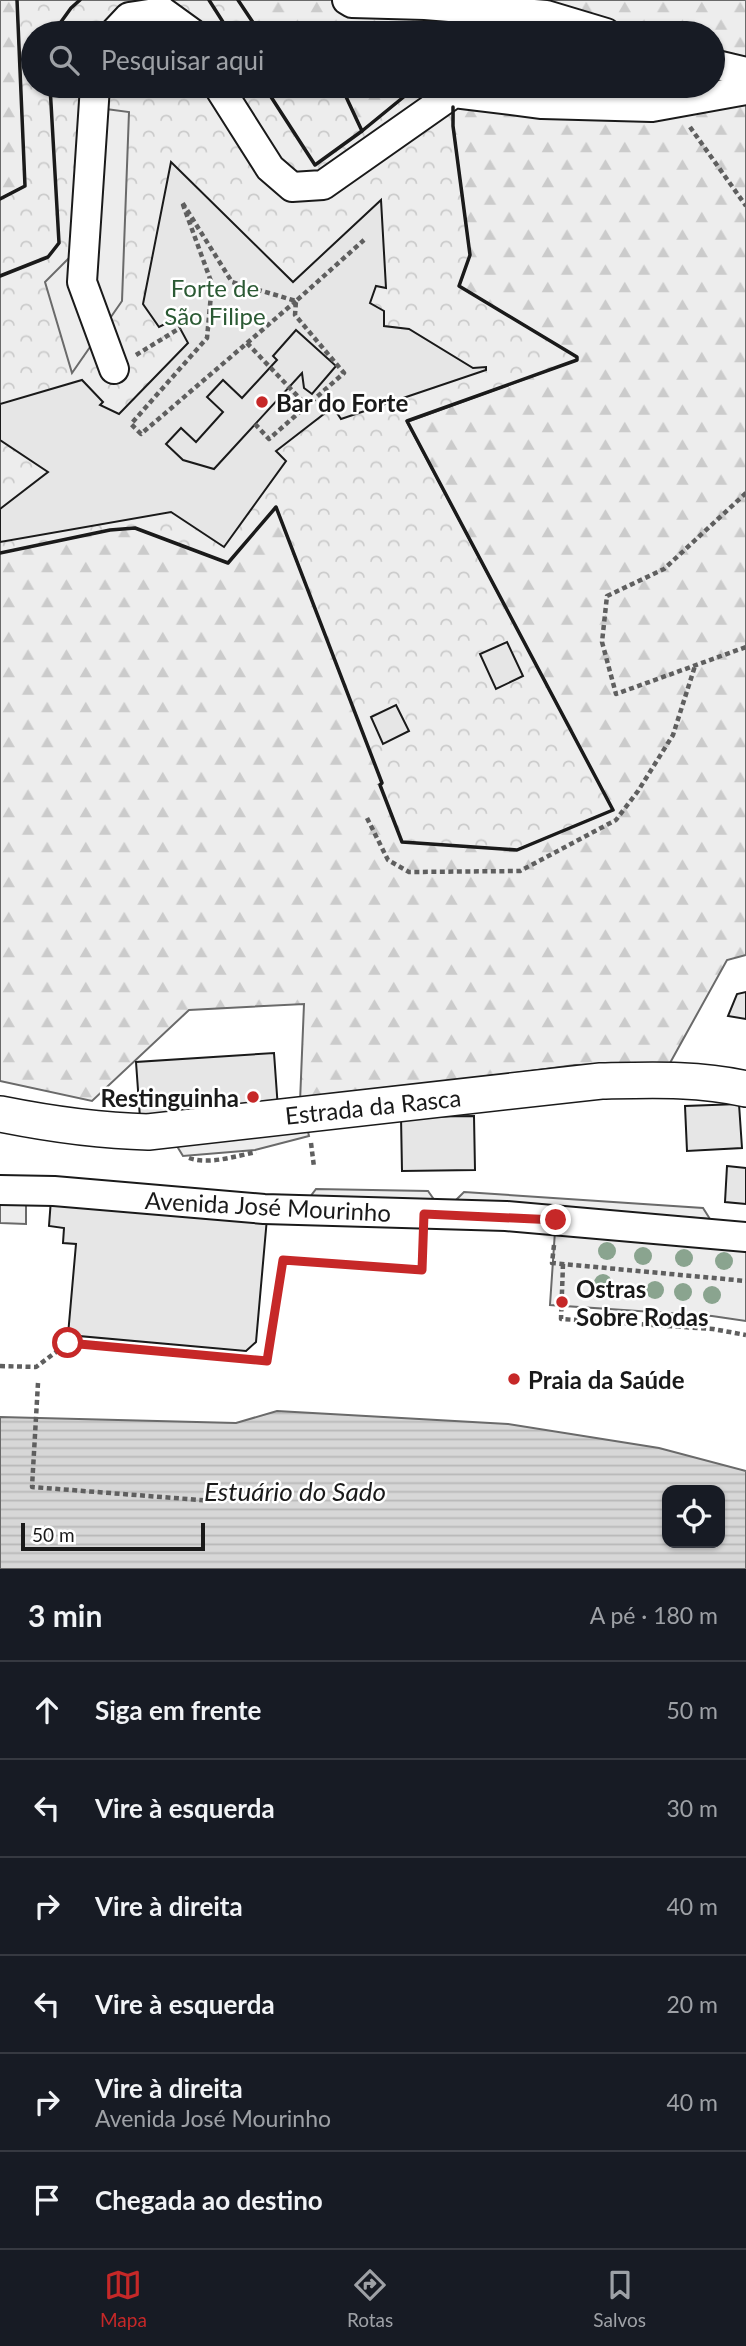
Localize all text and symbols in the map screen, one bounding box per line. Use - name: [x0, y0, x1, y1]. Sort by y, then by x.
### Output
- search box: [21, 21, 725, 98]
- icon: search: [45, 41, 83, 79]
- text: Pesquisar aqui: [101, 44, 264, 76]
- park label: Forte de São Filipe: [164, 273, 266, 330]
- place label: Bar do Forte: [276, 388, 408, 417]
- marker: Bar do Forte: [254, 394, 270, 410]
- street label: Estrada da Rasca: [284, 1082, 462, 1130]
- place label: Restinguinha: [100, 1083, 239, 1112]
- marker: Restinguinha: [245, 1089, 261, 1105]
- street label: Avenida José Mourinho: [144, 1185, 392, 1227]
- route end: [540, 1204, 571, 1235]
- place label: Ostras Sobre Rodas: [576, 1274, 709, 1331]
- marker: Ostras Sobre Rodas: [554, 1294, 570, 1310]
- route start: [52, 1327, 83, 1358]
- place label: Praia da Saúde: [528, 1365, 685, 1394]
- marker: Praia da Saúde: [506, 1371, 522, 1387]
- water label: Estuário do Sado: [204, 1475, 386, 1507]
- map controls: [662, 1485, 725, 1548]
- button: locate: [662, 1485, 725, 1548]
- scale bar: [21, 1520, 205, 1552]
- text: 50 m: [32, 1523, 75, 1546]
- text: 3 min: [28, 1597, 102, 1633]
- text: A pé · 180 m: [590, 1601, 718, 1629]
- icon: ahead: [28, 1691, 66, 1729]
- text: Siga em frente: [95, 1694, 262, 1726]
- text: 50 m: [667, 1696, 718, 1724]
- icon: left: [28, 1789, 66, 1827]
- text: Vire à esquerda: [95, 1792, 275, 1824]
- text: 30 m: [667, 1794, 718, 1822]
- icon: right: [28, 1887, 66, 1925]
- text: Vire à direita: [95, 1890, 243, 1922]
- text: 40 m: [667, 1892, 718, 1920]
- icon: left: [28, 1985, 66, 2023]
- text: Vire à esquerda: [95, 1988, 275, 2020]
- text: 20 m: [667, 1990, 718, 2018]
- text: Vire à direita: [95, 2072, 243, 2104]
- icon: right: [28, 2083, 66, 2121]
- text: 40 m: [667, 2088, 718, 2116]
- text: Avenida José Mourinho: [95, 2104, 331, 2132]
- icon: arrive: [28, 2181, 66, 2219]
- text: Chegada ao destino: [95, 2184, 323, 2216]
- tab: Mapa: [100, 2266, 147, 2331]
- tab: Rotas: [347, 2266, 393, 2331]
- tab: Salvos: [593, 2266, 646, 2331]

